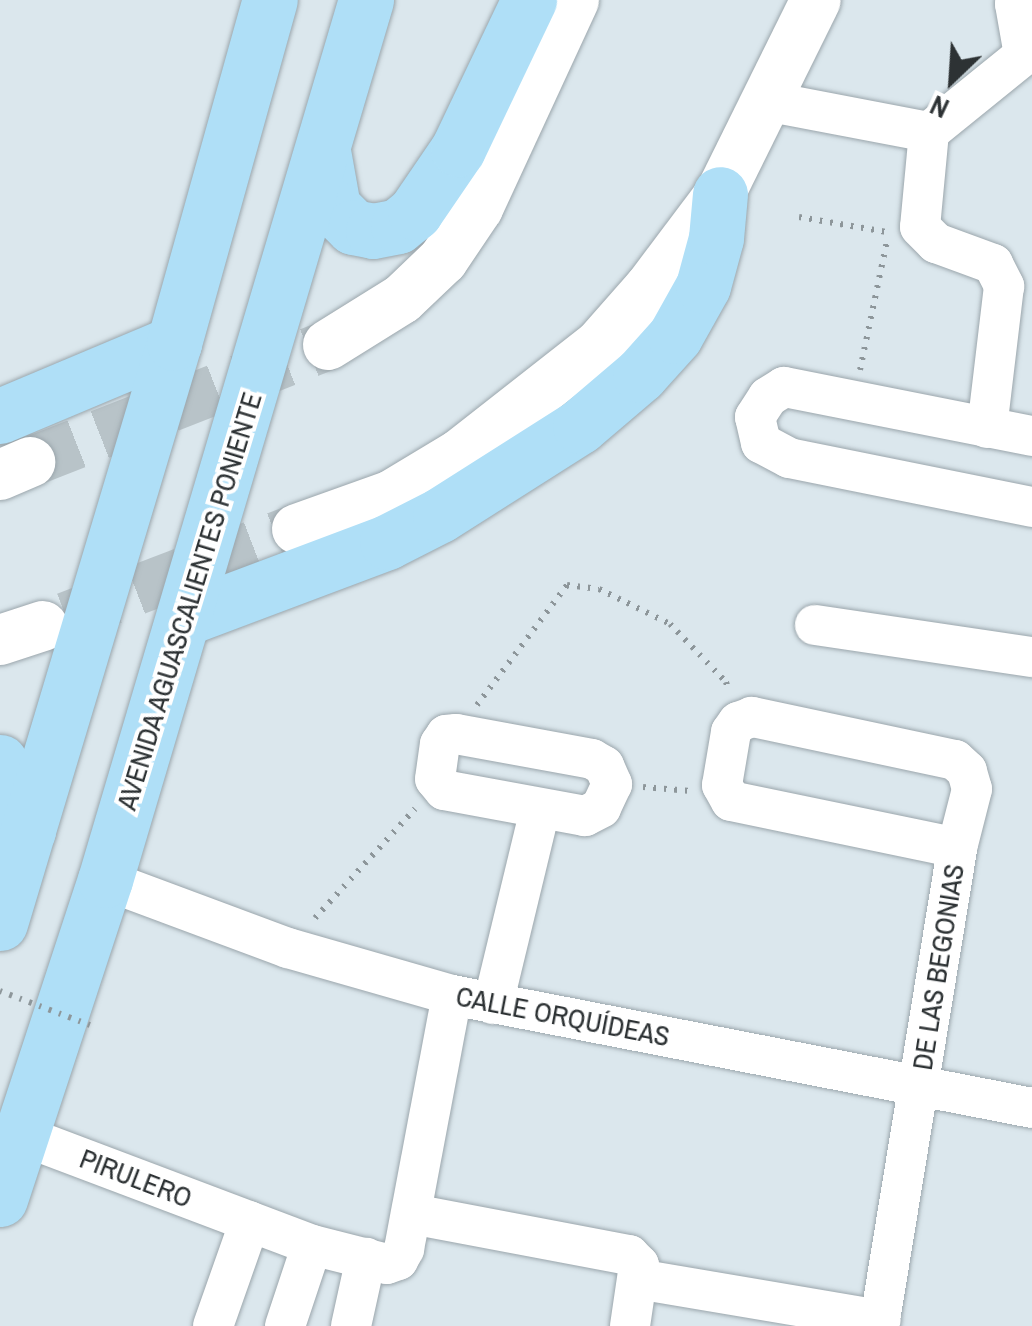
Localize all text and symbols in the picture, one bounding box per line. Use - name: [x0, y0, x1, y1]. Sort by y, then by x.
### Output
- north arrow: [902, 30, 1002, 130]
- text: N: [924, 86, 955, 128]
- street label: AVENIDA AGUASCALIENTES PONIENTE: [109, 387, 269, 815]
- street label: DE LAS BEGONIAS: [905, 862, 971, 1072]
- street label: CALLE ORQUÍDEAS: [453, 979, 673, 1053]
- street label: PIRULERO: [75, 1141, 197, 1215]

